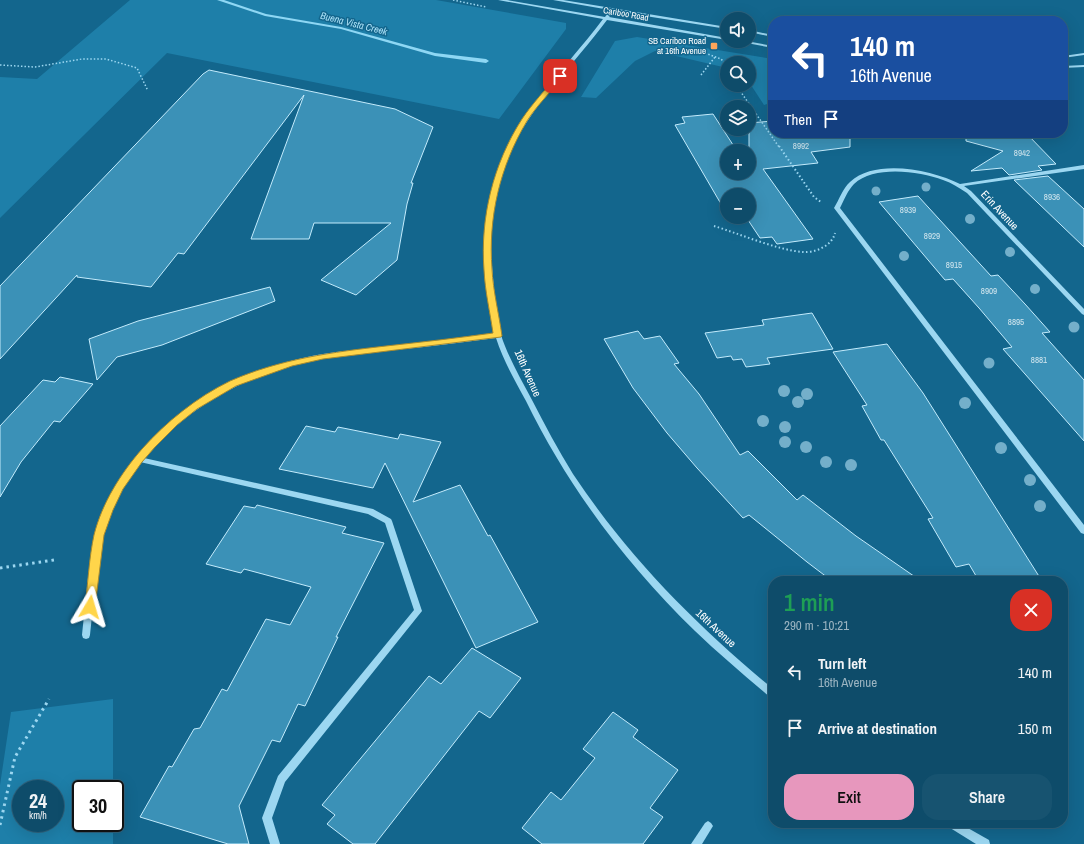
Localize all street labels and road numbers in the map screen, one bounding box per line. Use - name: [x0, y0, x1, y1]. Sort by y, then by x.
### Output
- street label: Cariboo Road: [602, 4, 650, 24]
- street label: Erin Avenue: [978, 187, 1022, 233]
- street label: 16th Avenue: [511, 347, 545, 399]
- street label: 16th Avenue: [693, 606, 739, 650]

